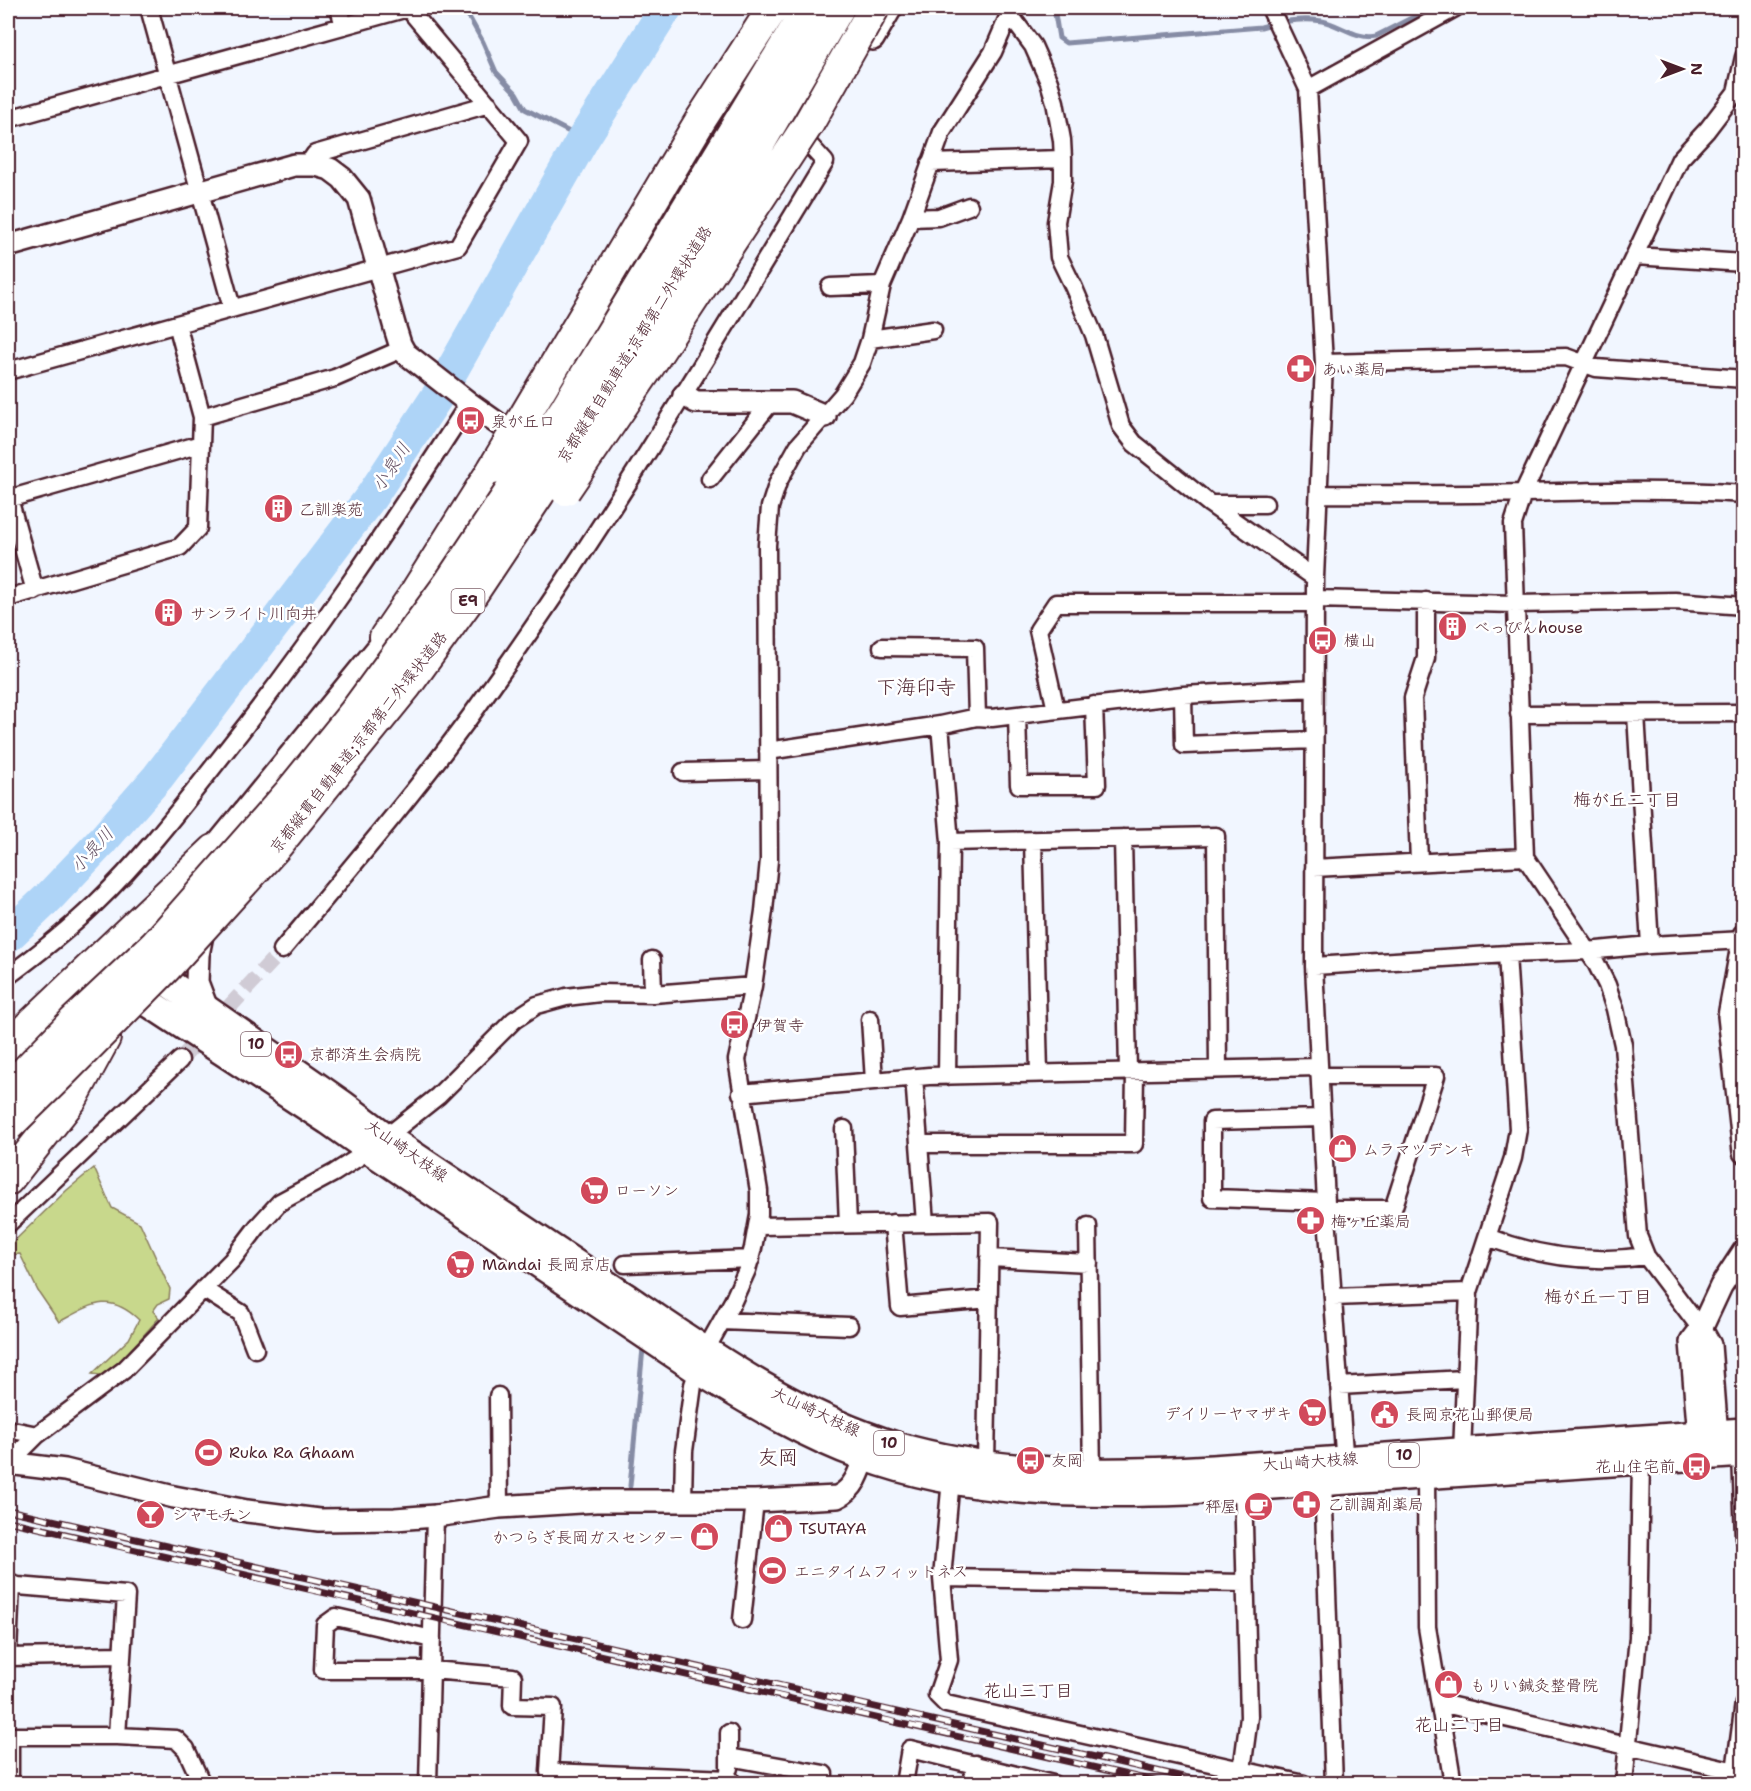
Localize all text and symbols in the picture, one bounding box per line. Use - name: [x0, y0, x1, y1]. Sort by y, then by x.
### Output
- north arrow: [1652, 39, 1712, 99]
- text: N: [1686, 63, 1707, 75]
- street label: 京都縦貫自動車道;京都第二外環状道路: [552, 221, 717, 467]
- pharmacy icon: あい薬局: [1285, 353, 1317, 385]
- place label: あい薬局: [1322, 359, 1386, 380]
- bus stop icon: 泉が丘口: [454, 405, 486, 437]
- place label: 泉が丘口: [491, 411, 555, 432]
- water label: 小泉川: [366, 438, 416, 496]
- building icon: 乙訓楽苑: [262, 493, 294, 525]
- place label: 乙訓楽苑: [299, 499, 363, 520]
- road number: E9: [452, 589, 484, 613]
- building icon: サンライト川向井: [153, 597, 185, 629]
- place label: サンライト川向井: [190, 603, 317, 624]
- building icon: べっぴんhouse: [1437, 611, 1469, 643]
- place label: べっぴんhouse: [1474, 617, 1583, 638]
- bus stop icon: 横山: [1307, 624, 1339, 656]
- street label: 京都縦貫自動車道;京都第二外環状道路: [265, 627, 452, 858]
- place label: 横山: [1344, 630, 1376, 651]
- district label: 下海印寺: [876, 674, 956, 700]
- district label: 梅が丘二丁目: [1573, 788, 1681, 812]
- water label: 小泉川: [65, 822, 119, 878]
- bus stop icon: 伊賀寺: [719, 1009, 751, 1041]
- place label: 伊賀寺: [756, 1015, 804, 1036]
- road number: 10: [241, 1032, 271, 1056]
- bus stop icon: 京都済生会病院: [272, 1038, 304, 1070]
- place label: 京都済生会病院: [309, 1044, 421, 1065]
- street label: 大山崎大枝線: [361, 1114, 452, 1187]
- shop icon: ムラマツデンキ: [1326, 1133, 1358, 1165]
- place label: ムラマツデンキ: [1363, 1139, 1475, 1160]
- supermarket icon: ローソン: [578, 1174, 610, 1206]
- place label: ローソン: [615, 1180, 679, 1201]
- pharmacy icon: 梅ヶ丘薬局: [1294, 1205, 1326, 1237]
- place label: 梅ヶ丘薬局: [1331, 1211, 1411, 1232]
- supermarket icon: Mandai 長岡京店: [445, 1248, 477, 1280]
- place label: Mandai 長岡京店: [482, 1254, 611, 1275]
- district label: 梅が丘一丁目: [1544, 1285, 1652, 1309]
- street label: 大山崎大枝線: [768, 1382, 864, 1441]
- supermarket icon: デイリーヤマザキ: [1297, 1397, 1329, 1429]
- public building icon: 長岡京花山郵便局: [1369, 1398, 1401, 1430]
- place label: デイリーヤマザキ: [1165, 1403, 1292, 1424]
- place label: 長岡京花山郵便局: [1406, 1404, 1534, 1425]
- road number: 10: [874, 1431, 904, 1455]
- sports icon: Ruka Ra Ghaam: [192, 1436, 224, 1468]
- place label: Ruka Ra Ghaam: [229, 1442, 355, 1463]
- road number: 10: [1389, 1443, 1419, 1467]
- district label: 友岡: [758, 1444, 798, 1470]
- bus stop icon: 友岡: [1014, 1444, 1046, 1476]
- street label: 大山崎大枝線: [1261, 1448, 1359, 1475]
- place label: 友岡: [1051, 1450, 1083, 1471]
- bus stop icon: 花山住宅前: [1680, 1450, 1712, 1482]
- place label: 花山住宅前: [1595, 1456, 1675, 1477]
- pharmacy icon: 乙訓調剤薬局: [1291, 1488, 1323, 1520]
- cafe icon: 秤屋: [1242, 1490, 1274, 1522]
- place label: 乙訓調剤薬局: [1328, 1494, 1424, 1515]
- place label: 秤屋: [1205, 1496, 1237, 1517]
- bar icon: シャモチン: [135, 1498, 167, 1530]
- place label: シャモチン: [172, 1504, 252, 1525]
- shop icon: TSUTAYA: [762, 1512, 794, 1544]
- place label: TSUTAYA: [799, 1518, 867, 1539]
- shop icon: かつらぎ長岡ガスセンター: [689, 1521, 721, 1553]
- place label: かつらぎ長岡ガスセンター: [492, 1527, 684, 1548]
- sports icon: エニタイムフィットネス: [757, 1555, 789, 1587]
- place label: エニタイムフィットネス: [794, 1561, 968, 1582]
- shop icon: もりい鍼灸整骨院: [1433, 1669, 1465, 1701]
- place label: もりい鍼灸整骨院: [1470, 1675, 1598, 1696]
- district label: 花山三丁目: [983, 1679, 1073, 1703]
- district label: 花山二丁目: [1414, 1713, 1504, 1737]

